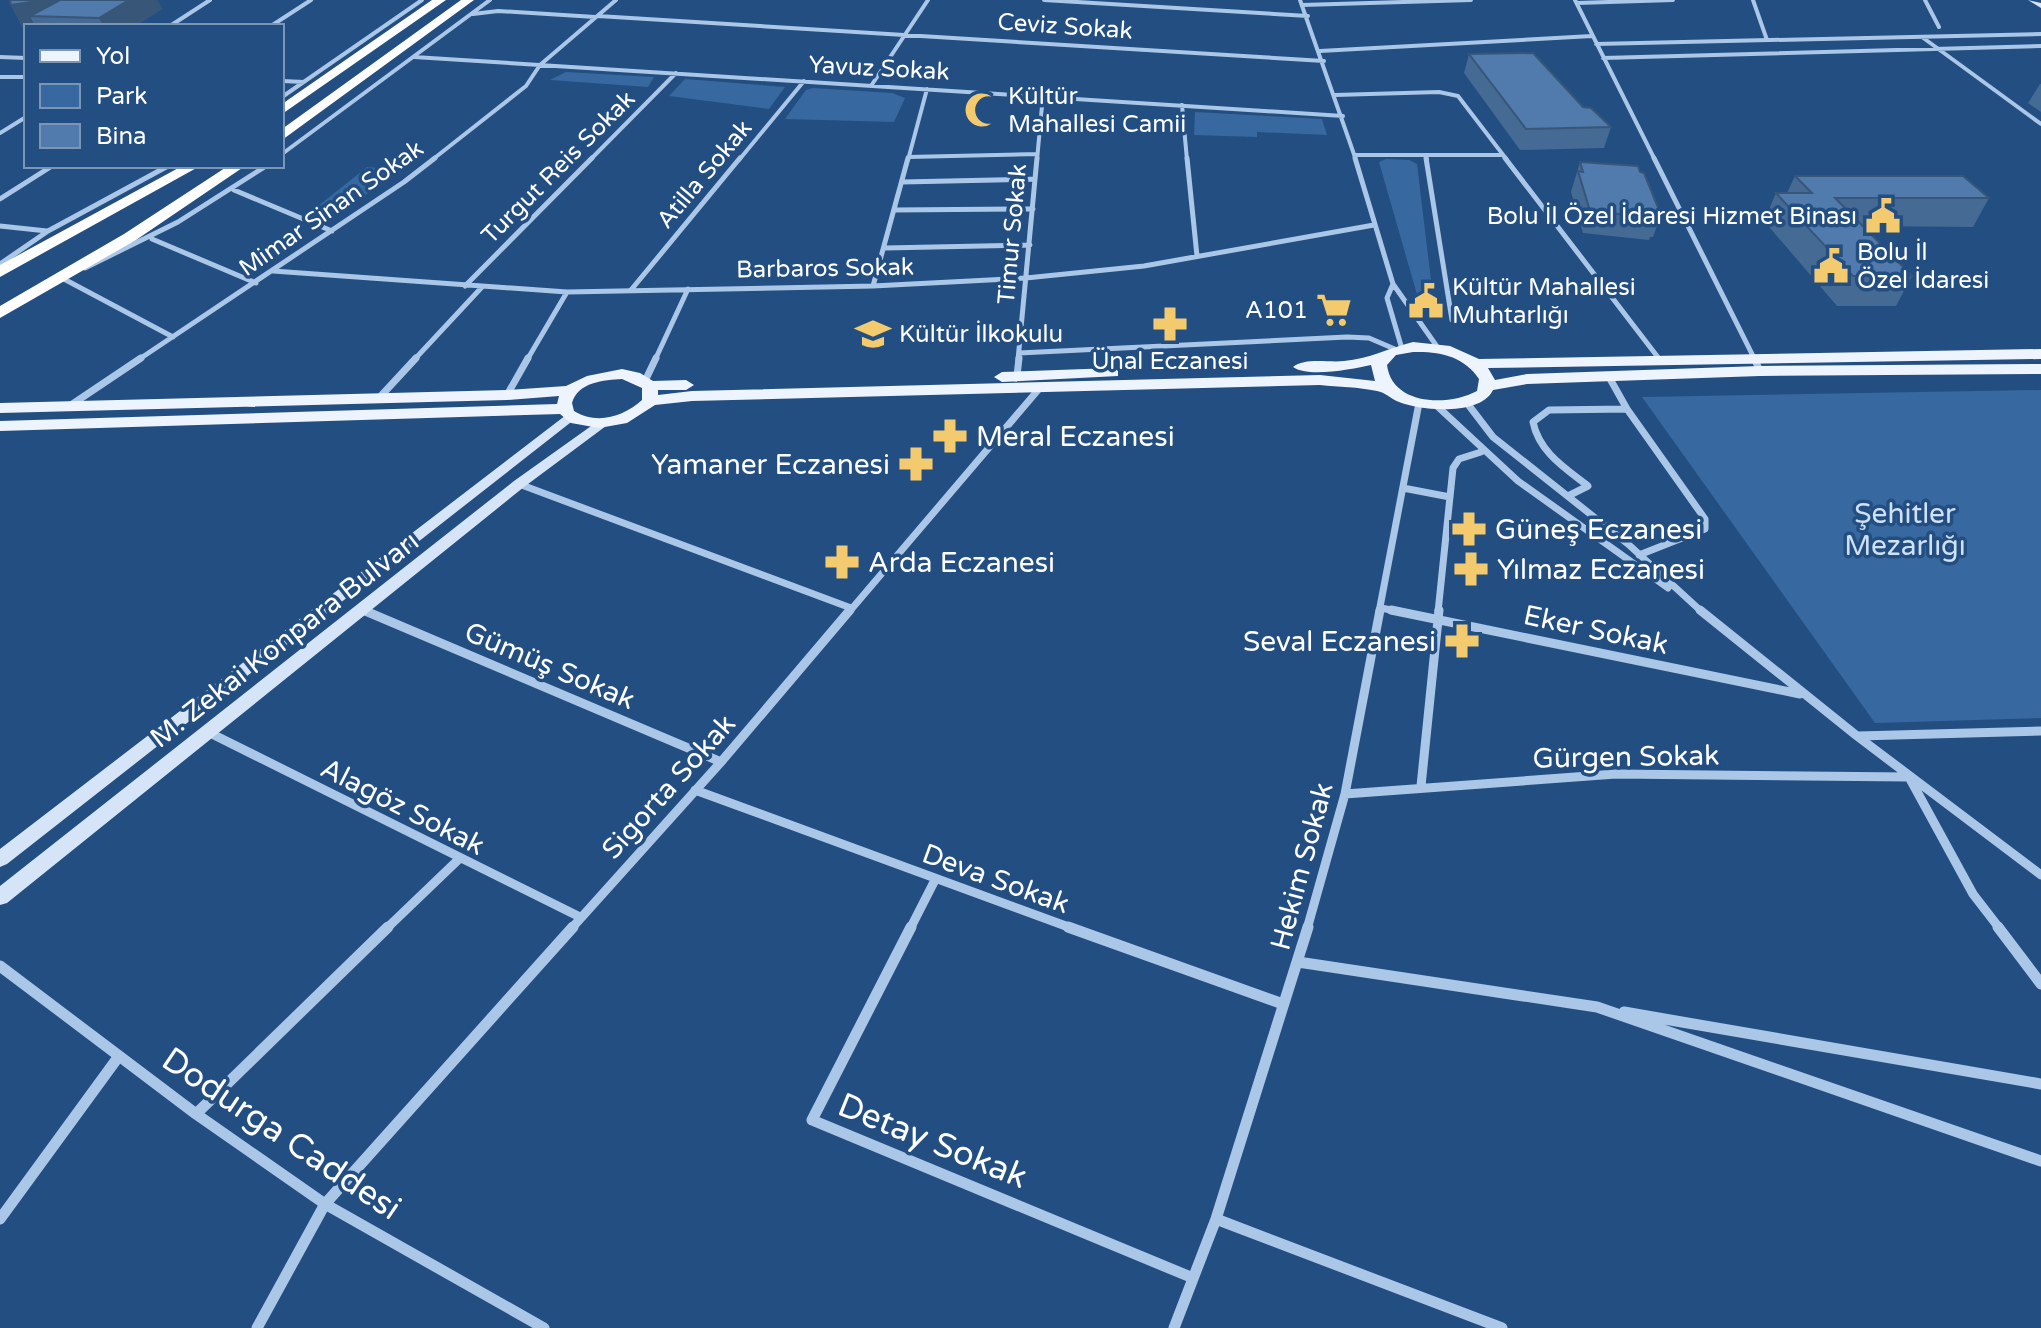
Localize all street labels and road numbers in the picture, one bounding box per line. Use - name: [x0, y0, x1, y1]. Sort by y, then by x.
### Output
- street label: Ceviz Sokak: [996, 7, 1134, 46]
- street label: Yavuz Sokak: [808, 50, 950, 87]
- street label: Turgut Reis Sokak: [476, 85, 641, 250]
- street label: Atilla Sokak: [651, 114, 758, 235]
- street label: Mimar Sinan Sokak: [234, 134, 429, 283]
- street label: Timur Sokak: [992, 162, 1033, 306]
- street label: Barbaros Sokak: [736, 252, 914, 285]
- street label: M. Zekai Konpara Bulvarı: [143, 524, 426, 755]
- street label: Eker Sokak: [1520, 598, 1671, 662]
- street label: Gümüş Sokak: [459, 615, 640, 717]
- street label: Sigorta Sokak: [595, 707, 743, 866]
- street label: Gürgen Sokak: [1532, 738, 1720, 776]
- street label: Alagöz Sokak: [315, 751, 490, 863]
- street label: Hekim Sokak: [1263, 779, 1341, 954]
- street label: Deva Sokak: [917, 837, 1074, 921]
- street label: Dodurga Caddesi: [154, 1039, 408, 1229]
- street label: Detay Sokak: [832, 1085, 1033, 1198]

